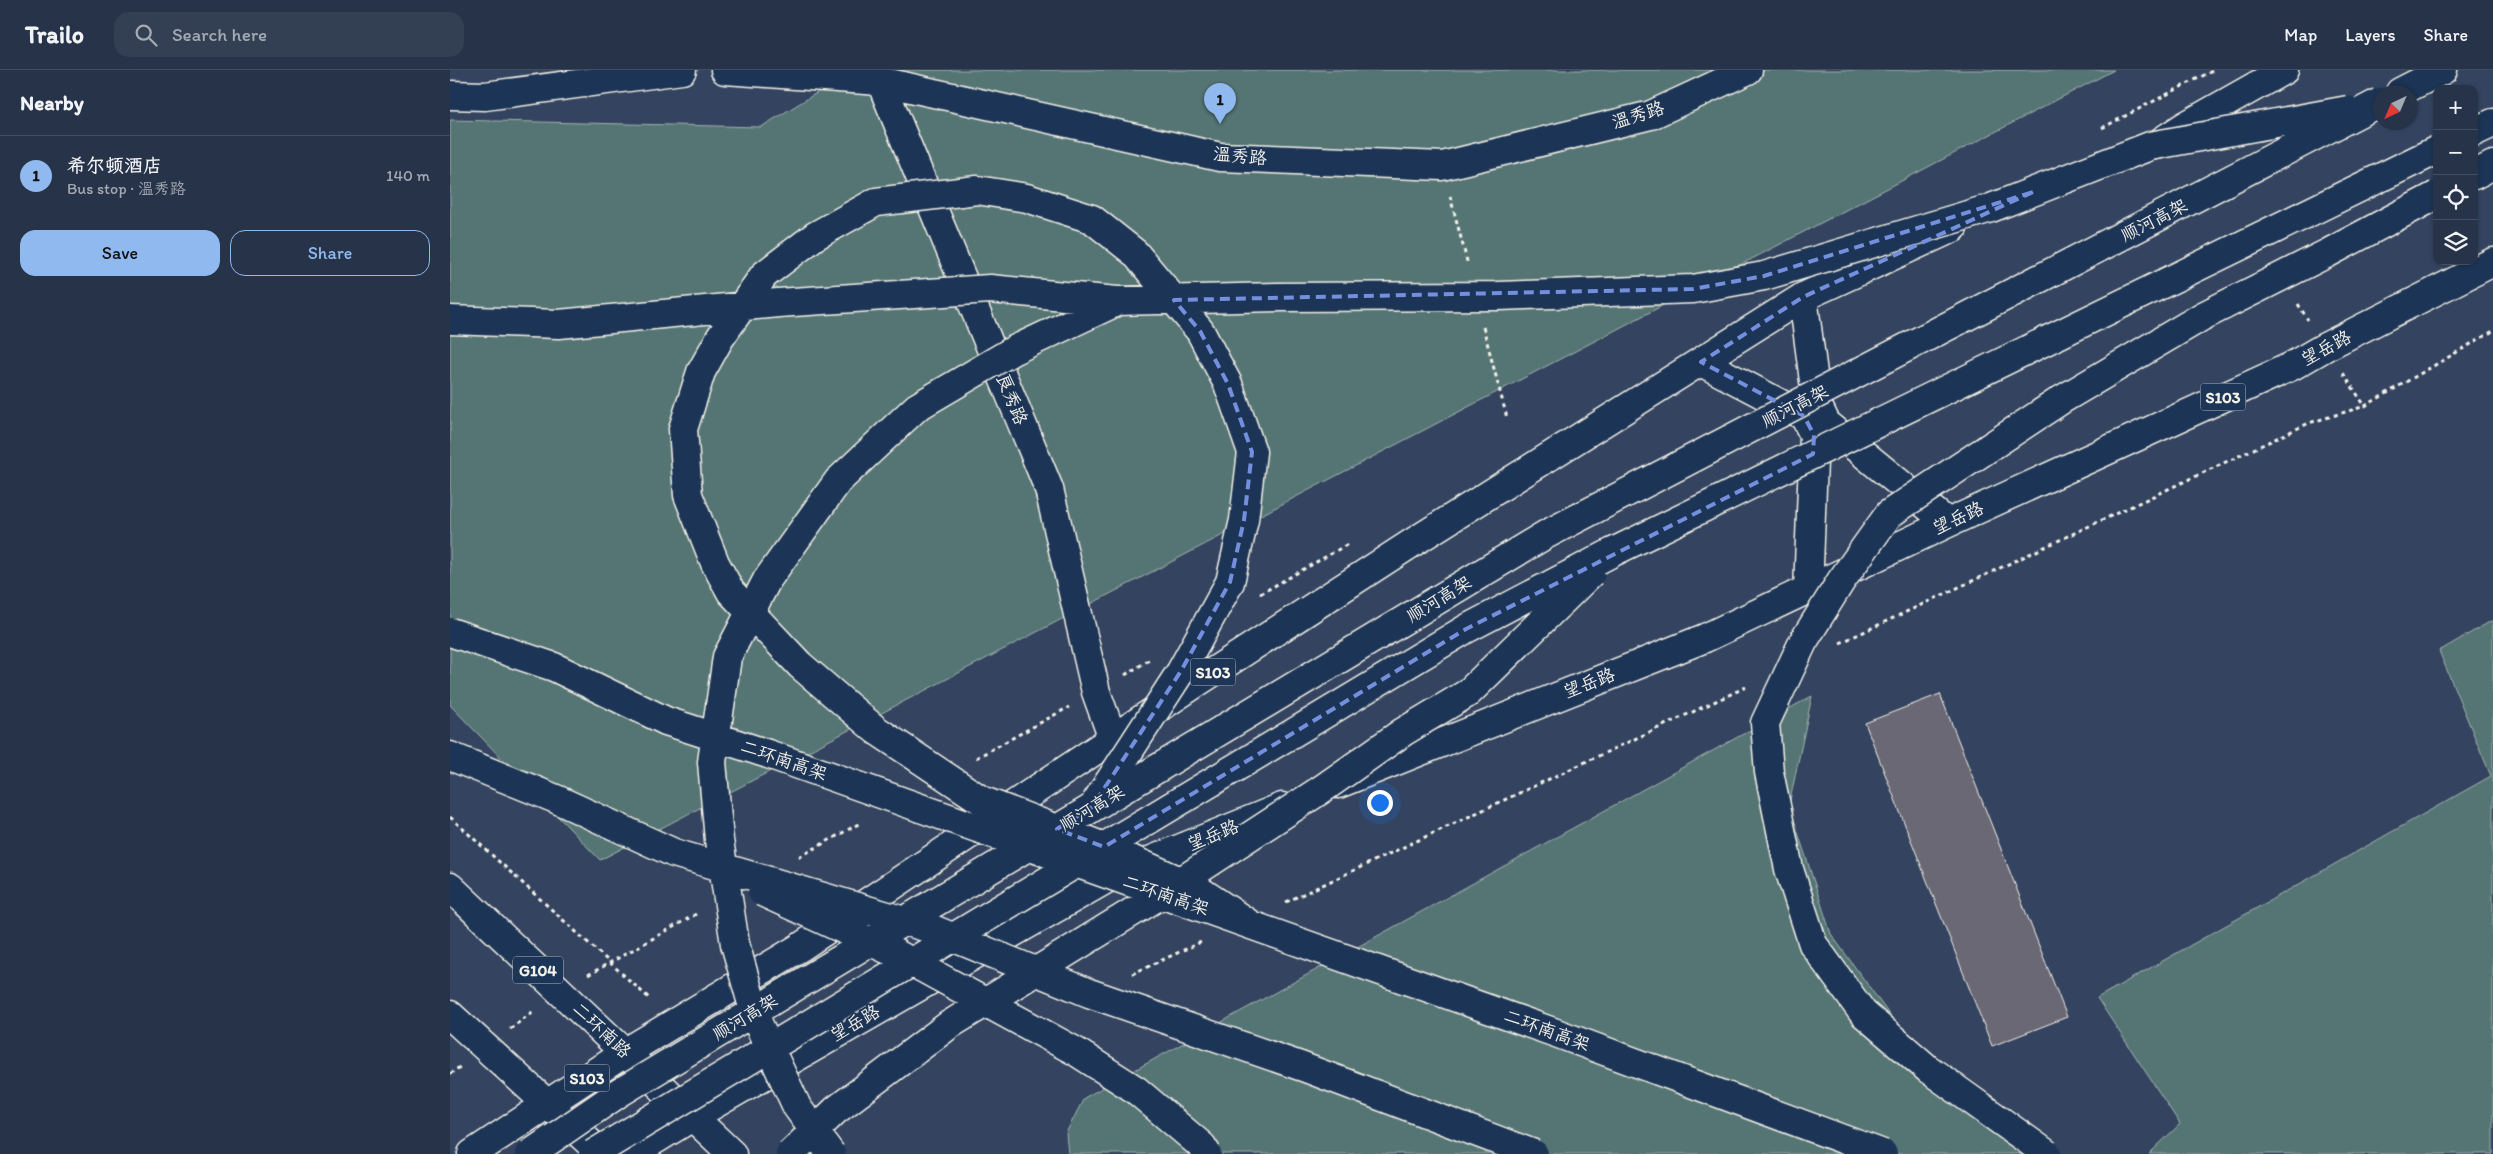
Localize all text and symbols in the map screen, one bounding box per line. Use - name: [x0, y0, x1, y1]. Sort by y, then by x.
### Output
- search box: [114, 12, 464, 57]
- text: Trailo: [25, 20, 84, 49]
- icon: search: [132, 21, 160, 49]
- text: Search here: [172, 23, 267, 46]
- text: Map: [2284, 24, 2317, 46]
- text: Layers: [2345, 24, 2395, 46]
- text: Share: [2423, 24, 2468, 46]
- pin: 1: [1204, 83, 1236, 124]
- north arrow: [2373, 85, 2418, 130]
- map controls: [2433, 85, 2478, 265]
- button: +: [2433, 85, 2478, 130]
- text: Nearby: [20, 90, 84, 115]
- street label: 温秀路: [1609, 97, 1667, 133]
- button: −: [2433, 130, 2478, 175]
- street label: 温秀路: [1212, 143, 1268, 169]
- text: 希尔顿酒店: [67, 154, 162, 177]
- text: 1: [32, 166, 40, 185]
- text: 140 m: [386, 166, 430, 185]
- button: locate: [2433, 175, 2478, 220]
- text: Bus stop · 温秀路: [67, 179, 186, 198]
- street label: 顺河高架: [2117, 194, 2191, 246]
- button: layers: [2433, 220, 2478, 265]
- button: Save: [20, 230, 220, 276]
- button: Share: [230, 230, 430, 276]
- street label: 望岳路: [2297, 326, 2355, 370]
- street label: 良秀路: [992, 370, 1032, 428]
- street label: 顺河高架: [1758, 380, 1832, 432]
- road number: S103: [2200, 384, 2246, 411]
- street label: 望岳路: [1929, 497, 1987, 539]
- street label: 顺河高架: [1402, 571, 1476, 627]
- road number: S103: [1190, 658, 1236, 686]
- street label: 望岳路: [1560, 663, 1618, 703]
- street label: 二环南高架: [738, 735, 830, 785]
- street label: 顺河高架: [1055, 780, 1129, 836]
- your location: [1367, 790, 1393, 816]
- street label: 望岳路: [1184, 815, 1242, 855]
- street label: 二环南高架: [1120, 870, 1212, 920]
- road number: G104: [513, 956, 563, 984]
- street label: 顺河高架: [708, 989, 782, 1045]
- street label: 二环南路: [568, 997, 636, 1063]
- street label: 望岳路: [826, 1000, 884, 1046]
- street label: 二环南高架: [1501, 1004, 1593, 1056]
- road number: S103: [564, 1064, 610, 1091]

